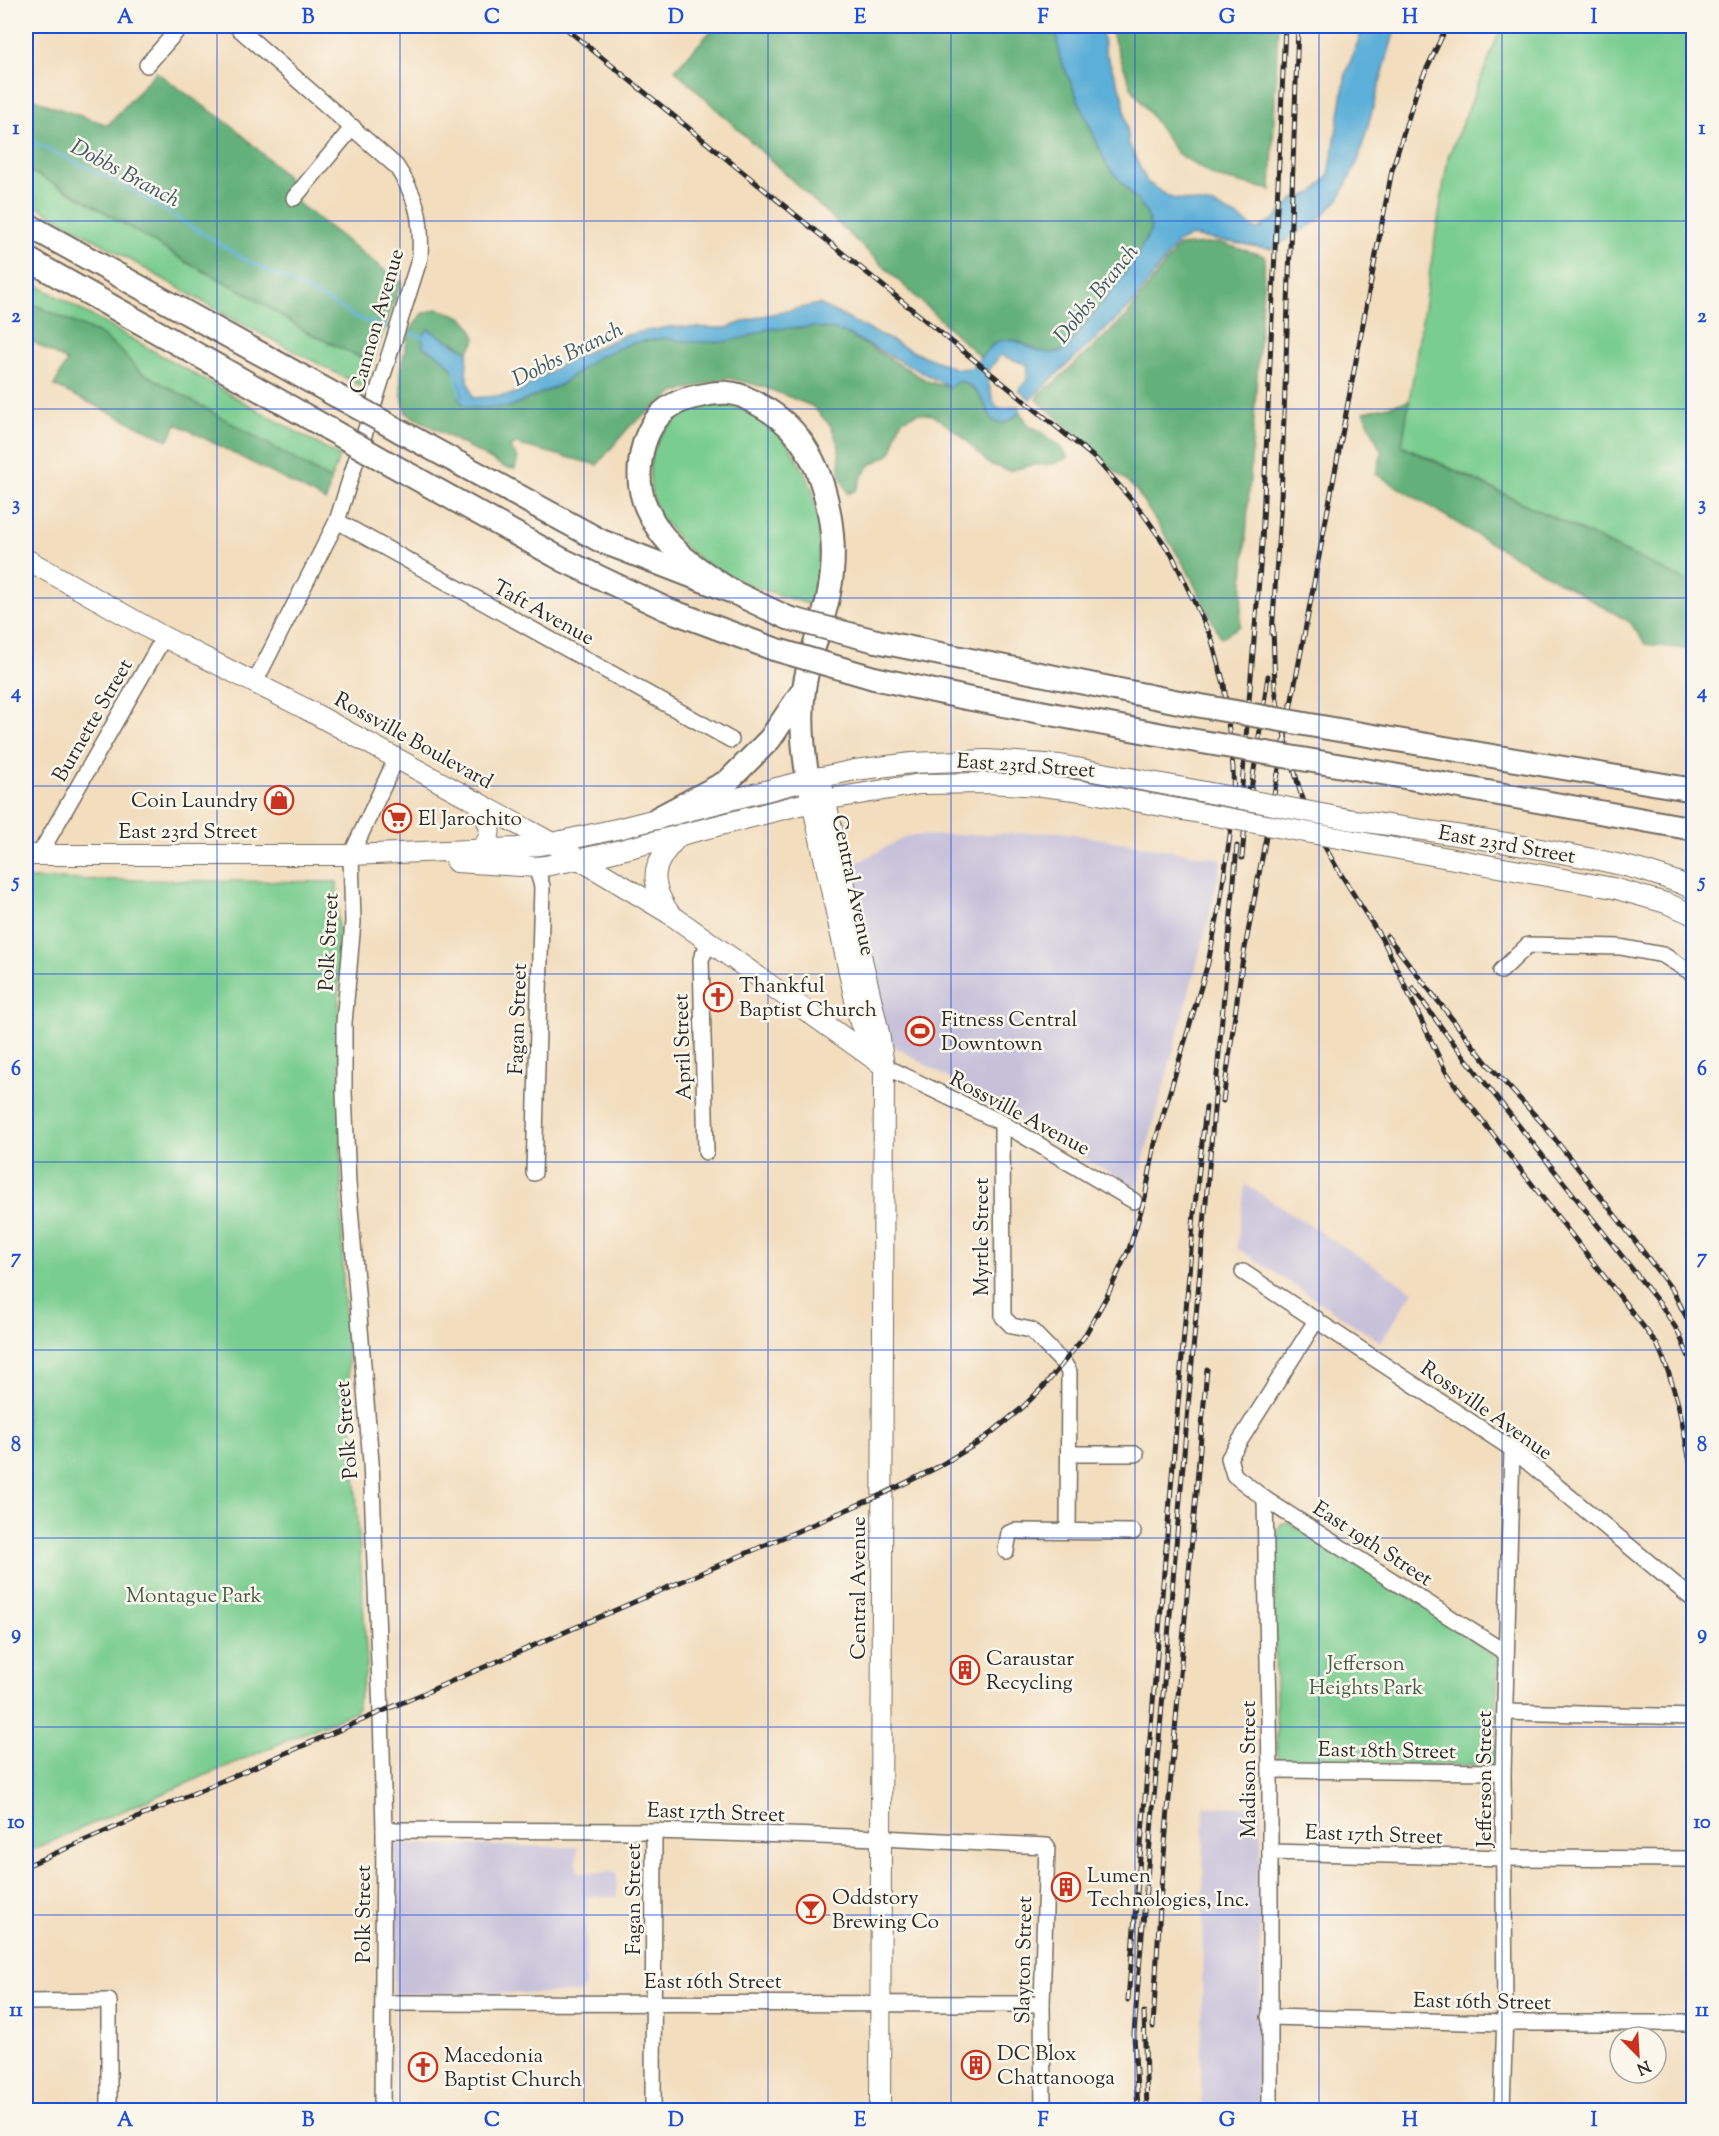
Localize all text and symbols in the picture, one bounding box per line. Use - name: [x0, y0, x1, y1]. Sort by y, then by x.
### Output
- text: A: [117, 4, 134, 33]
- text: B: [302, 4, 315, 33]
- text: C: [484, 4, 500, 33]
- text: D: [668, 4, 684, 33]
- text: E: [854, 4, 867, 33]
- text: F: [1037, 4, 1049, 33]
- text: G: [1219, 4, 1236, 33]
- text: H: [1402, 4, 1418, 33]
- text: I: [1591, 4, 1598, 33]
- text: 1: [13, 115, 20, 144]
- text: 1: [1699, 115, 1706, 144]
- water label: Dobbs Branch: [64, 132, 185, 217]
- water label: Dobbs Branch: [1047, 238, 1148, 352]
- street label: Cannon Avenue: [343, 246, 413, 398]
- text: 2: [11, 303, 21, 332]
- text: 2: [1697, 303, 1707, 332]
- water label: Dobbs Branch: [507, 315, 630, 396]
- text: 3: [12, 491, 20, 520]
- text: 3: [1698, 491, 1706, 520]
- street label: Taft Avenue: [487, 574, 599, 654]
- street label: Burnette Street: [46, 654, 141, 788]
- text: 4: [10, 679, 21, 708]
- text: 4: [1696, 679, 1707, 708]
- street label: Rossville Boulevard: [328, 686, 498, 798]
- street label: East 23rd Street: [956, 747, 1096, 787]
- shop icon: Coin Laundry: [263, 784, 295, 816]
- place label: Coin Laundry: [131, 787, 259, 817]
- supermarket icon: El Jarochito: [381, 802, 413, 834]
- place label: El Jarochito: [418, 805, 522, 835]
- street label: Central Avenue: [822, 812, 882, 959]
- street label: East 23rd Street: [119, 818, 257, 848]
- street label: East 23rd Street: [1436, 819, 1578, 873]
- text: 5: [11, 868, 20, 897]
- text: 5: [1697, 868, 1706, 897]
- street label: Polk Street: [312, 892, 348, 992]
- street label: Fagan Street: [502, 963, 536, 1075]
- place label: Thankful Baptist Church: [739, 972, 877, 1026]
- church icon: Thankful Baptist Church: [702, 981, 734, 1013]
- street label: April Street: [667, 993, 701, 1101]
- place label: Fitness Central Downtown: [941, 1006, 1077, 1060]
- sports icon: Fitness Central Downtown: [904, 1015, 936, 1047]
- text: 6: [11, 1056, 21, 1085]
- text: 6: [1697, 1056, 1707, 1085]
- street label: Rossville Avenue: [943, 1065, 1095, 1164]
- street label: Myrtle Street: [968, 1178, 998, 1296]
- text: 7: [11, 1244, 22, 1273]
- text: 7: [1697, 1244, 1708, 1273]
- street label: Rossville Avenue: [1414, 1355, 1558, 1468]
- street label: Polk Street: [329, 1379, 367, 1480]
- text: 8: [11, 1432, 21, 1461]
- text: 8: [1697, 1432, 1707, 1461]
- street label: East 19th Street: [1306, 1495, 1438, 1595]
- street label: Central Avenue: [845, 1516, 875, 1660]
- park label: Montague Park: [126, 1582, 263, 1612]
- text: 9: [11, 1620, 21, 1649]
- text: 9: [1697, 1620, 1707, 1649]
- place label: Caraustar Recycling: [986, 1645, 1074, 1699]
- park label: Jefferson Heights Park: [1309, 1650, 1424, 1704]
- building icon: Caraustar Recycling: [949, 1654, 981, 1686]
- street label: Madison Street: [1235, 1700, 1265, 1838]
- street label: Jefferson Street: [1471, 1711, 1501, 1848]
- street label: East 18th Street: [1318, 1736, 1456, 1768]
- street label: East 17th Street: [646, 1797, 785, 1831]
- text: 10: [7, 1809, 25, 1838]
- text: 10: [1693, 1809, 1711, 1838]
- street label: East 17th Street: [1304, 1819, 1443, 1853]
- street label: Fagan Street: [620, 1843, 650, 1955]
- place label: Lumen Technologies, Inc.: [1087, 1862, 1249, 1916]
- street label: Polk Street: [350, 1865, 380, 1963]
- building icon: Lumen Technologies, Inc.: [1050, 1871, 1082, 1903]
- place label: Oddstory Brewing Co: [832, 1884, 939, 1938]
- bar icon: Oddstory Brewing Co: [795, 1893, 827, 1925]
- street label: Slayton Street: [1009, 1896, 1041, 2024]
- street label: East 16th Street: [644, 1968, 782, 1998]
- street label: East 16th Street: [1413, 1987, 1551, 2019]
- text: 11: [9, 1997, 23, 2026]
- text: 11: [1695, 1997, 1709, 2026]
- north arrow: [1608, 2025, 1668, 2085]
- place label: DC Blox Chattanooga: [997, 2040, 1115, 2094]
- place label: Macedonia Baptist Church: [444, 2042, 582, 2096]
- building icon: DC Blox Chattanooga: [960, 2049, 992, 2081]
- church icon: Macedonia Baptist Church: [407, 2051, 439, 2083]
- text: N: [1632, 2053, 1654, 2080]
- text: A: [117, 2107, 134, 2136]
- text: B: [302, 2107, 315, 2136]
- text: C: [484, 2107, 500, 2136]
- text: D: [668, 2107, 684, 2136]
- text: E: [854, 2107, 867, 2136]
- text: F: [1037, 2107, 1049, 2136]
- text: G: [1219, 2107, 1236, 2136]
- text: H: [1402, 2107, 1418, 2136]
- text: I: [1591, 2107, 1598, 2136]

